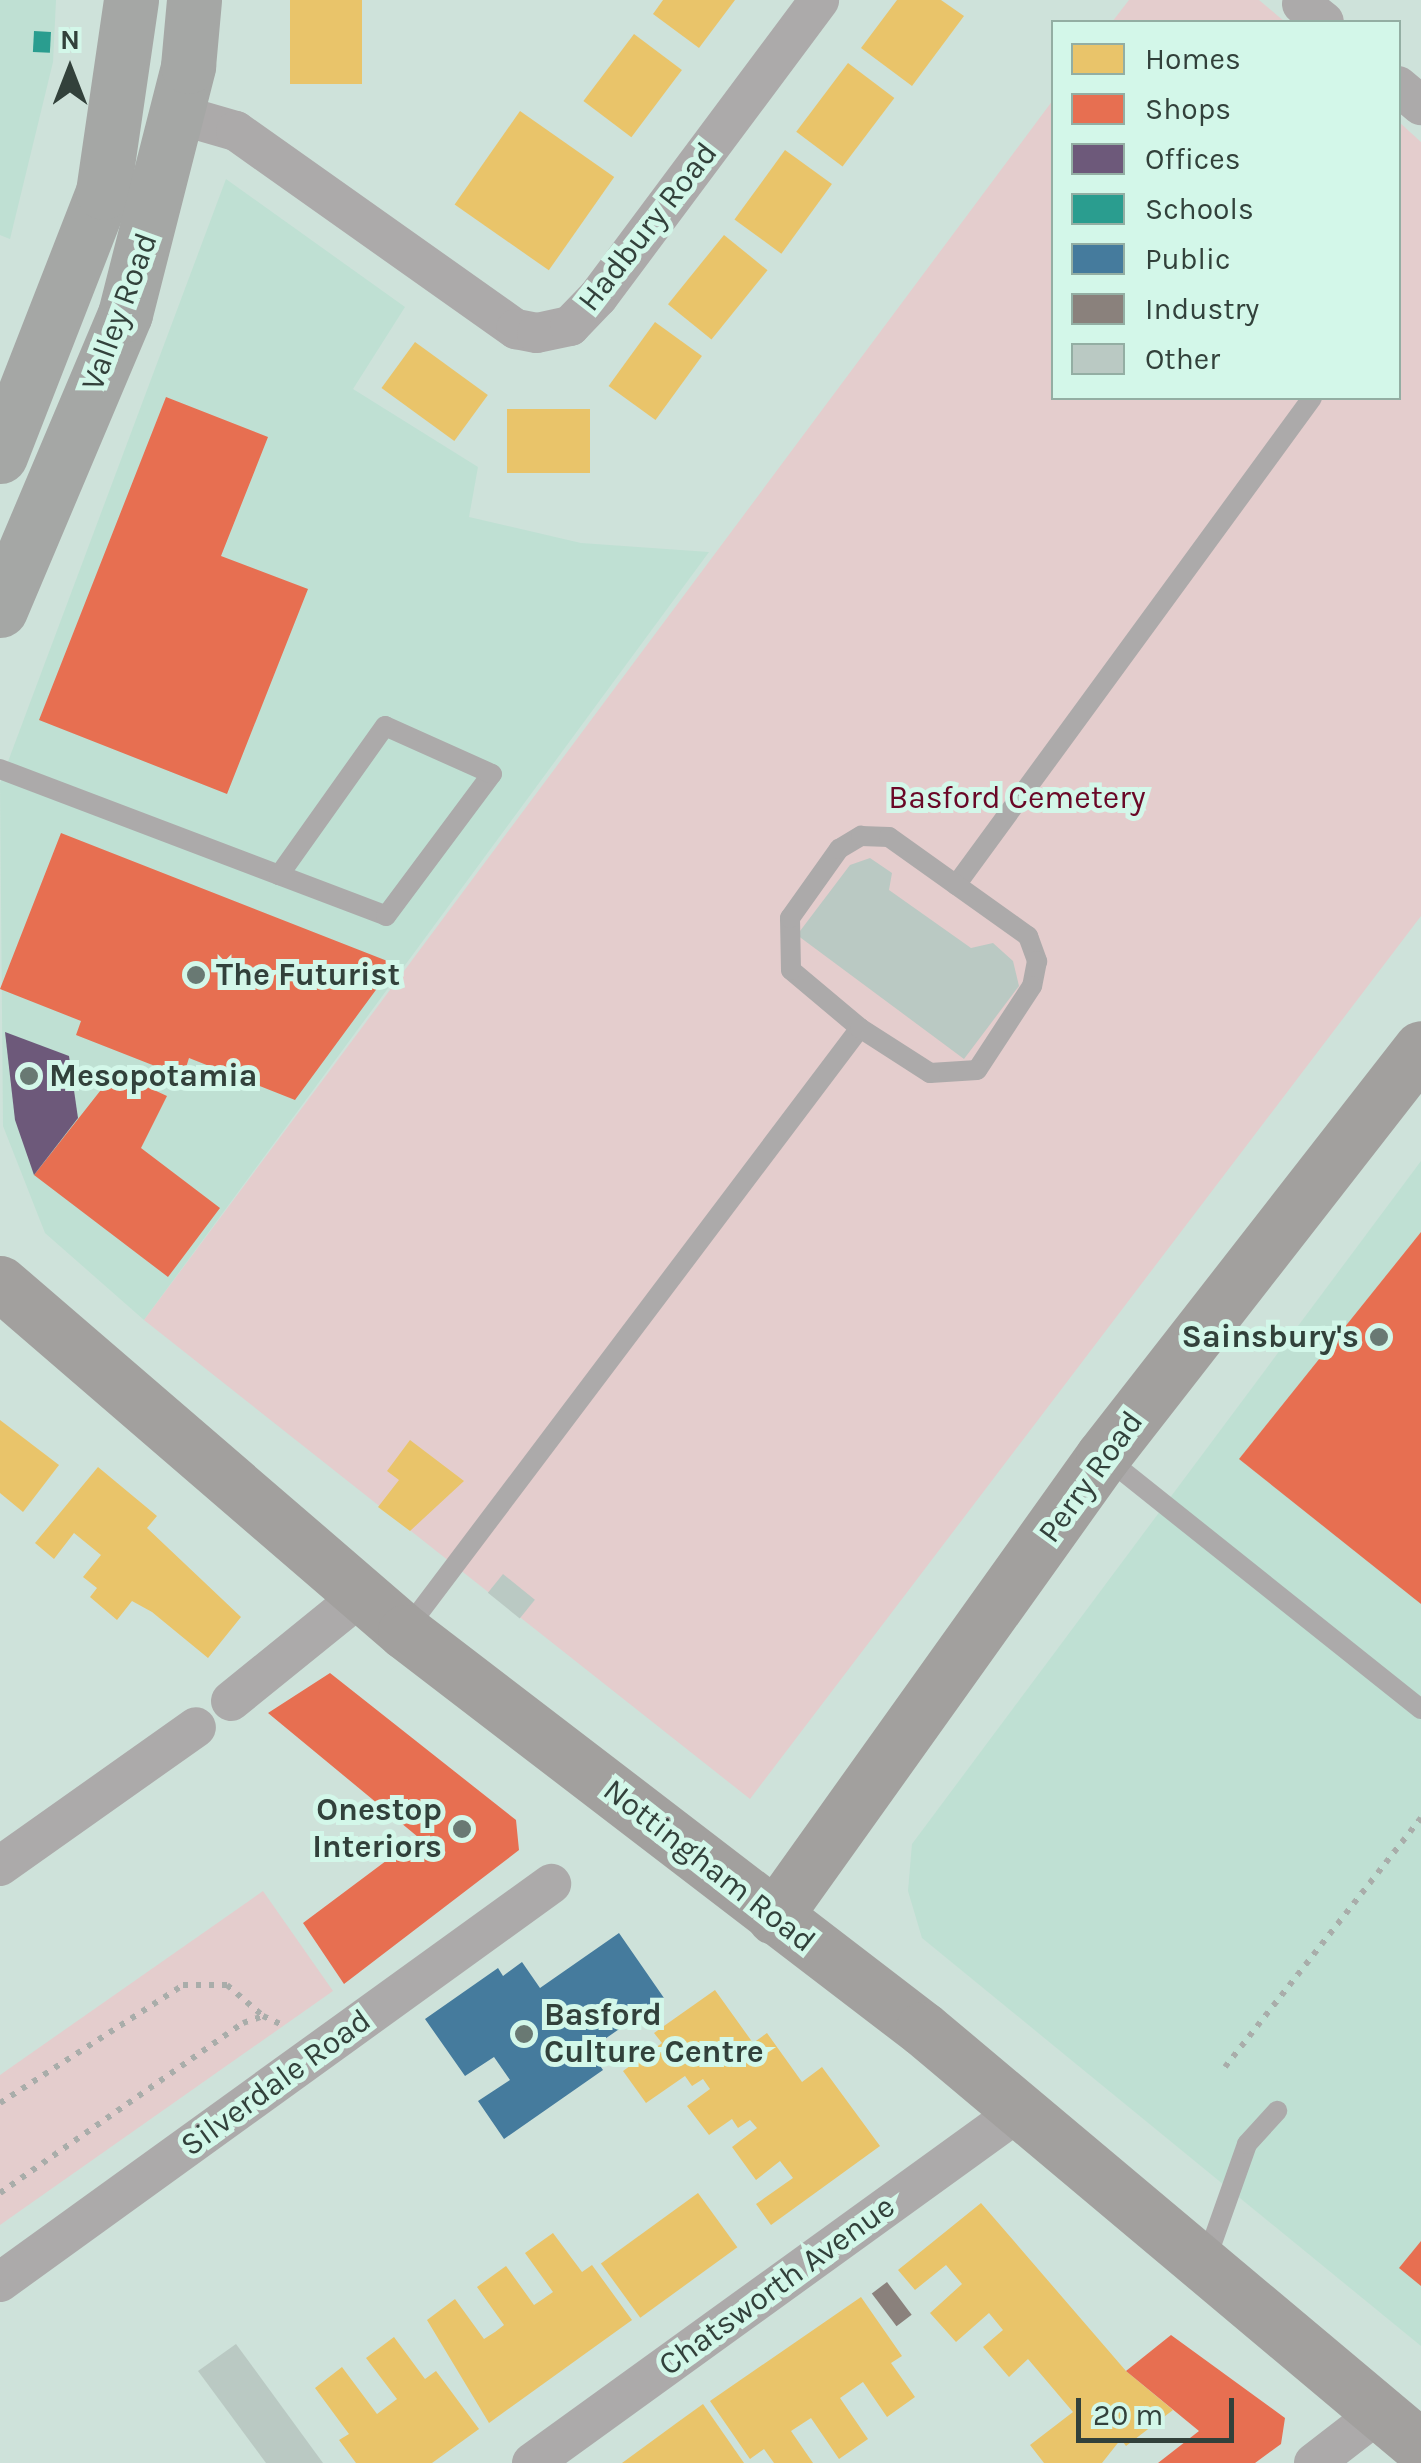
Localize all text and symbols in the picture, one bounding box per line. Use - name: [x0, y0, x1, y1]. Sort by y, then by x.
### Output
- north arrow: [20, 20, 120, 120]
- legend: [1051, 20, 1401, 400]
- text: N: [60, 23, 80, 56]
- text: Homes: [1145, 41, 1241, 77]
- text: Shops: [1145, 91, 1231, 127]
- street label: Hadbury Road: [570, 135, 726, 319]
- text: Offices: [1145, 141, 1241, 177]
- text: Schools: [1145, 191, 1254, 227]
- street label: Valley Road: [74, 228, 166, 396]
- text: Public: [1145, 241, 1230, 277]
- text: Industry: [1145, 291, 1259, 327]
- text: Other: [1145, 341, 1220, 377]
- park label: Basford Cemetery: [888, 779, 1146, 817]
- place label: The Futurist: [216, 956, 400, 994]
- marker: The Futurist: [185, 964, 207, 986]
- place label: Mesopotamia: [49, 1057, 257, 1095]
- marker: Mesopotamia: [18, 1065, 40, 1087]
- place label: Sainsbury's: [1182, 1318, 1359, 1356]
- marker: Sainsbury's: [1368, 1326, 1390, 1348]
- street label: Perry Road: [1030, 1404, 1152, 1550]
- street label: Nottingham Road: [595, 1771, 823, 1961]
- place label: Onestop Interiors: [312, 1792, 442, 1867]
- marker: Onestop Interiors: [451, 1818, 473, 1840]
- place label: Basford Culture Centre: [544, 1997, 764, 2072]
- street label: Silverdale Road: [174, 2001, 378, 2165]
- marker: Basford Culture Centre: [513, 2023, 535, 2045]
- street label: Chatsworth Avenue: [652, 2188, 902, 2384]
- scale bar: [1081, 2378, 1238, 2440]
- text: 20 m: [1093, 2397, 1163, 2433]

